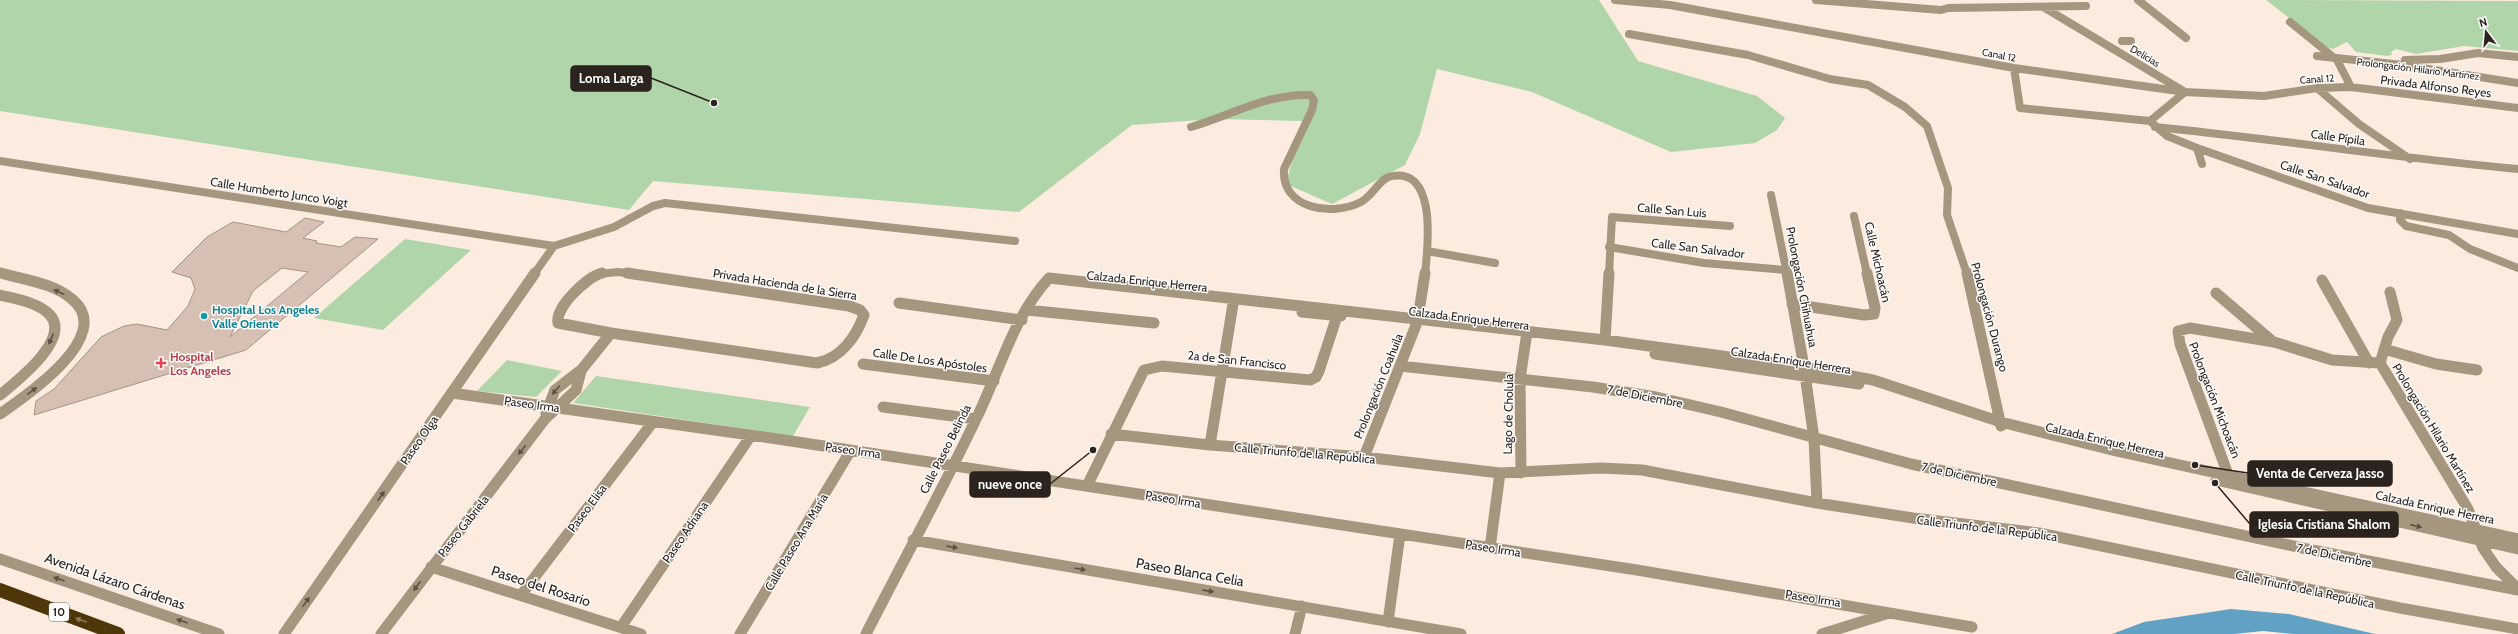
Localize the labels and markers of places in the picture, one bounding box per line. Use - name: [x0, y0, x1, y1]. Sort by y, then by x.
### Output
- callout: Loma Larga: [571, 66, 651, 91]
- place label: Hospital Los Angeles Valle Oriente: [212, 302, 319, 331]
- marker: Hospital Los Angeles Valle Oriente: [199, 311, 209, 321]
- place label: Hospital Los Angeles: [170, 349, 231, 378]
- marker: Hospital Los Angeles: [155, 357, 167, 369]
- callout: Venta de Cerveza Jasso: [2248, 461, 2392, 486]
- callout: nueve once: [970, 472, 1050, 497]
- callout: Iglesia Cristiana Shalom: [2250, 512, 2398, 537]

